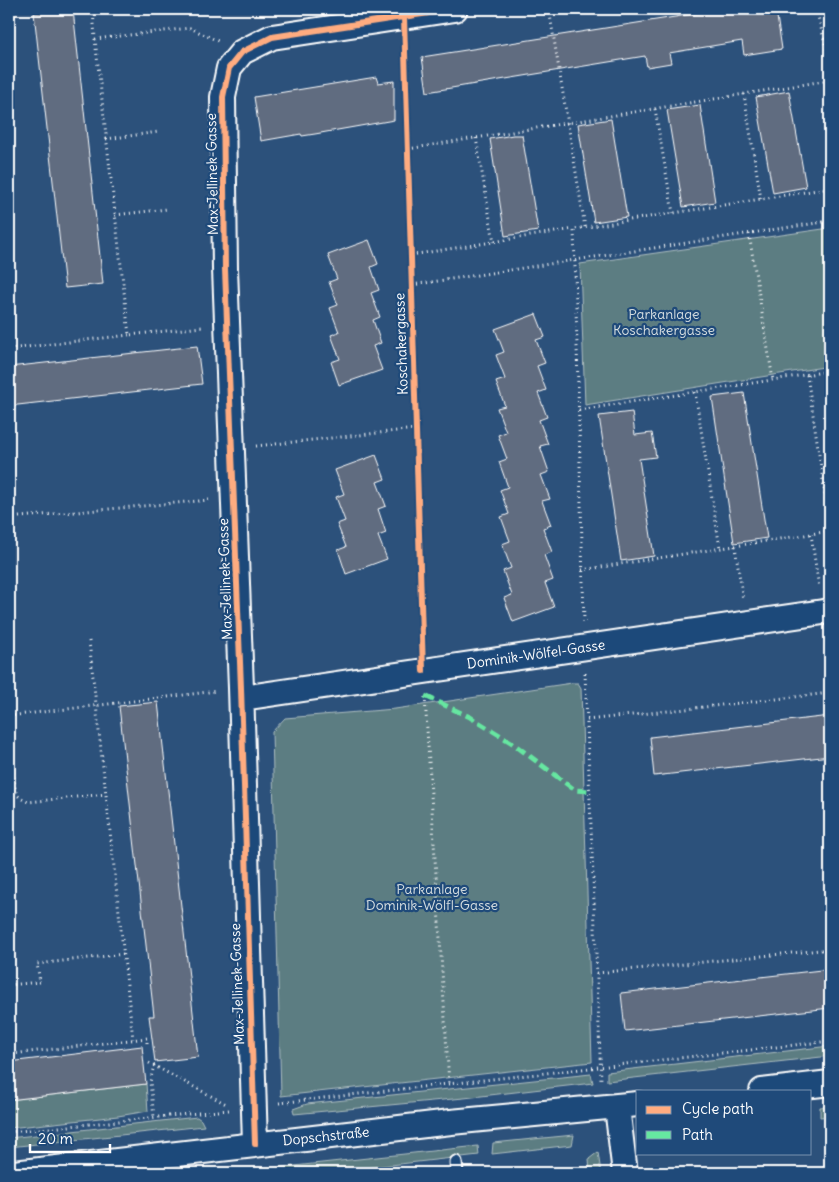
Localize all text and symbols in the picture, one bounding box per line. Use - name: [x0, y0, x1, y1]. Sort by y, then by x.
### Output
- street label: Max-Jellinek-Gasse: [202, 113, 222, 235]
- street label: Koschakergasse: [390, 293, 412, 395]
- park label: Parkanlage Koschakergasse: [613, 305, 715, 339]
- street label: Max-Jellinek-Gasse: [214, 518, 236, 640]
- street label: Dominik-Wölfel-Gasse: [466, 635, 606, 673]
- park label: Parkanlage Dominik-Wölfl-Gasse: [366, 880, 498, 914]
- street label: Max-Jellinek-Gasse: [226, 923, 248, 1045]
- legend: [636, 1090, 812, 1154]
- text: Cycle path: [682, 1099, 754, 1118]
- scale bar: [30, 1122, 110, 1154]
- street label: Dopschstraße: [282, 1122, 370, 1150]
- text: Path: [682, 1125, 713, 1144]
- text: 20 m: [38, 1129, 73, 1148]

